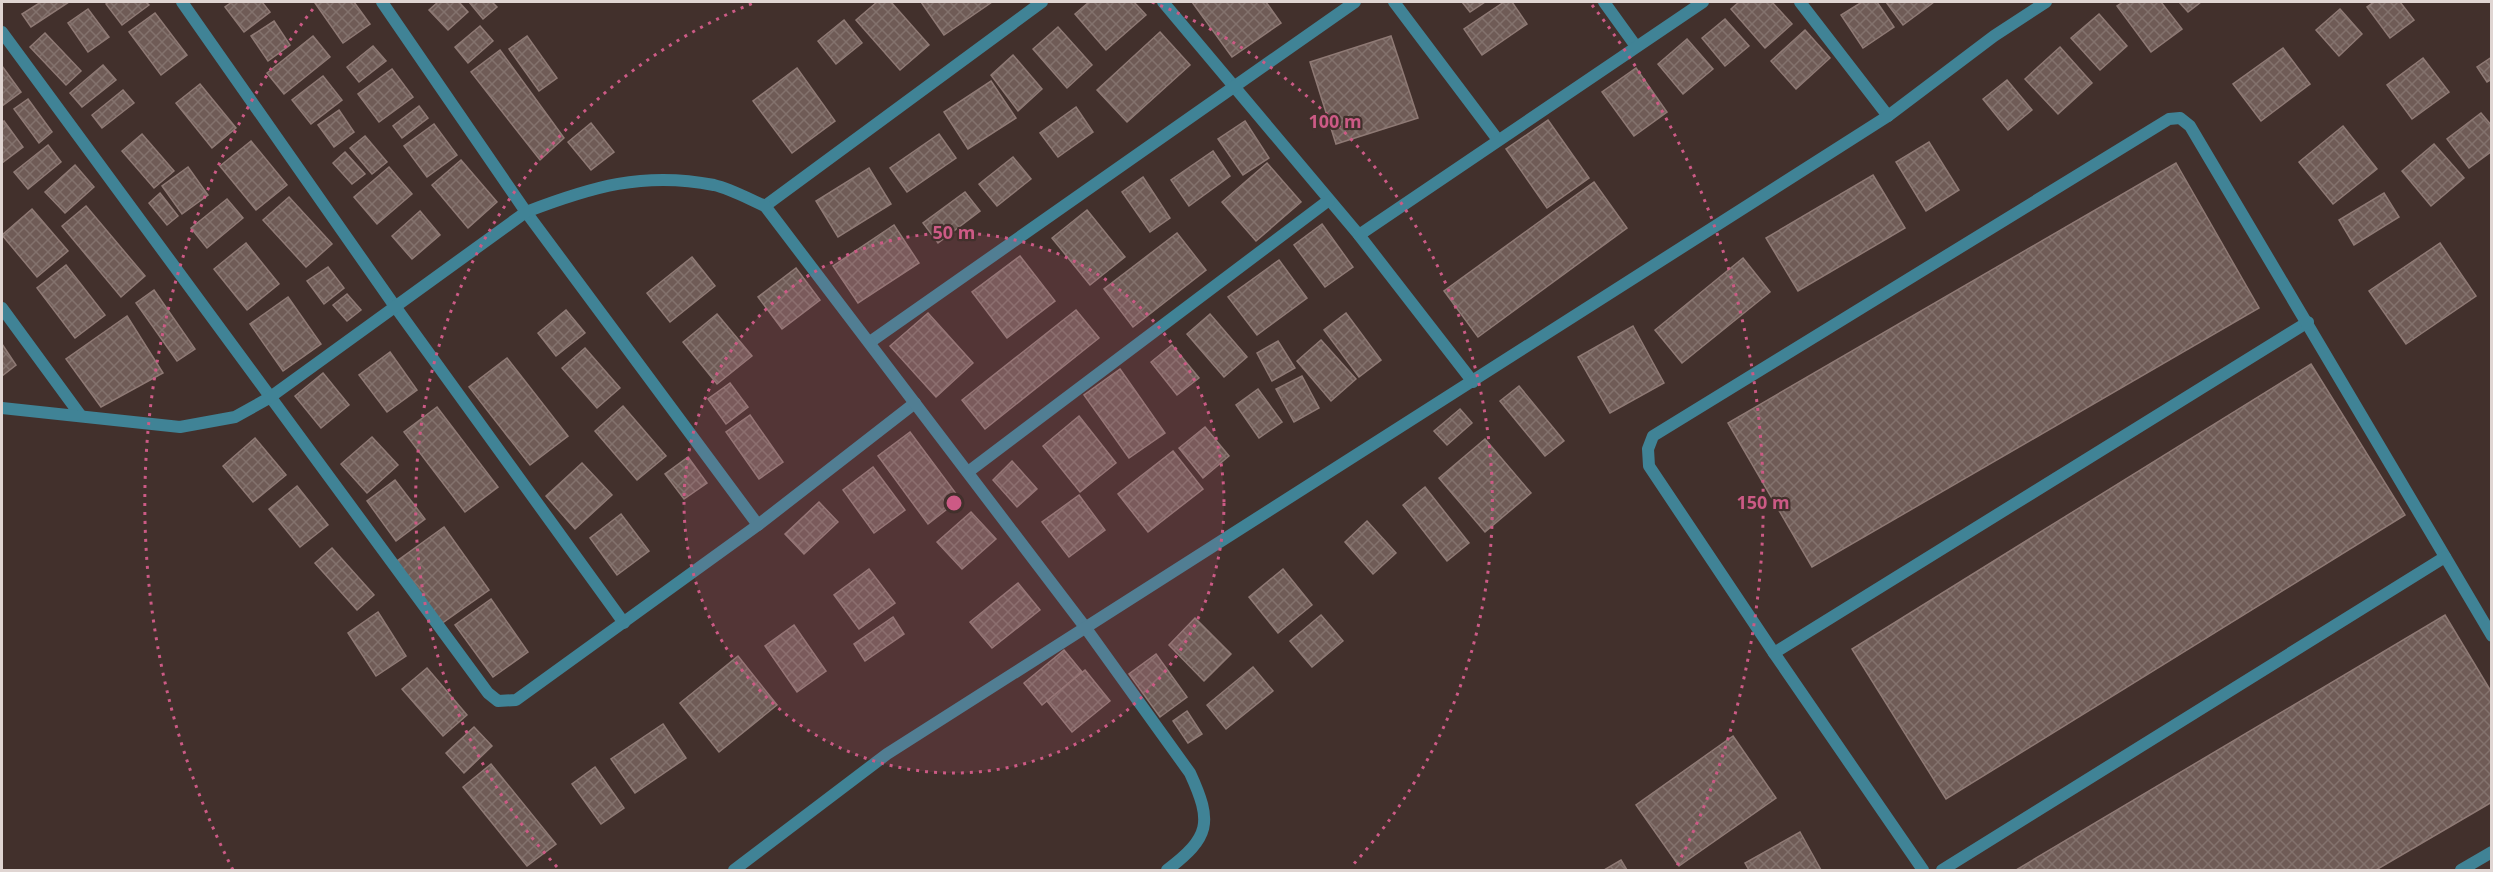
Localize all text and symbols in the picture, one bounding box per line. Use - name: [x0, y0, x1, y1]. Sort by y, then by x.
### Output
- text: 100 m: [1308, 109, 1362, 133]
- text: 50 m: [933, 220, 975, 244]
- text: 150 m: [1736, 490, 1790, 514]
- centre of rings: [944, 493, 964, 513]

